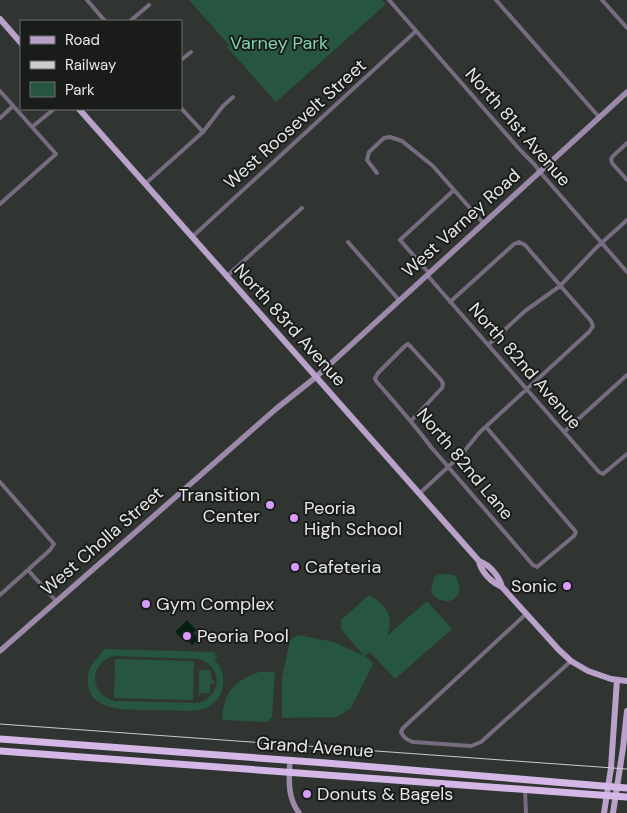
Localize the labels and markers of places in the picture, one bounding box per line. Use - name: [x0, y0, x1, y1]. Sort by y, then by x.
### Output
- place label: Transition Center: [178, 483, 260, 528]
- place label: Peoria High School: [304, 496, 402, 541]
- marker: Transition Center: [264, 499, 276, 511]
- marker: Peoria High School: [288, 512, 300, 524]
- place label: Cafeteria: [305, 555, 381, 579]
- marker: Cafeteria: [289, 561, 301, 573]
- place label: Sonic: [511, 574, 557, 598]
- marker: Sonic: [561, 580, 573, 592]
- place label: Gym Complex: [156, 592, 274, 616]
- marker: Gym Complex: [140, 598, 152, 610]
- place label: Peoria Pool: [197, 624, 289, 648]
- marker: Peoria Pool: [181, 630, 193, 642]
- place label: Donuts & Bagels: [317, 782, 453, 806]
- marker: Donuts & Bagels: [301, 788, 313, 800]

